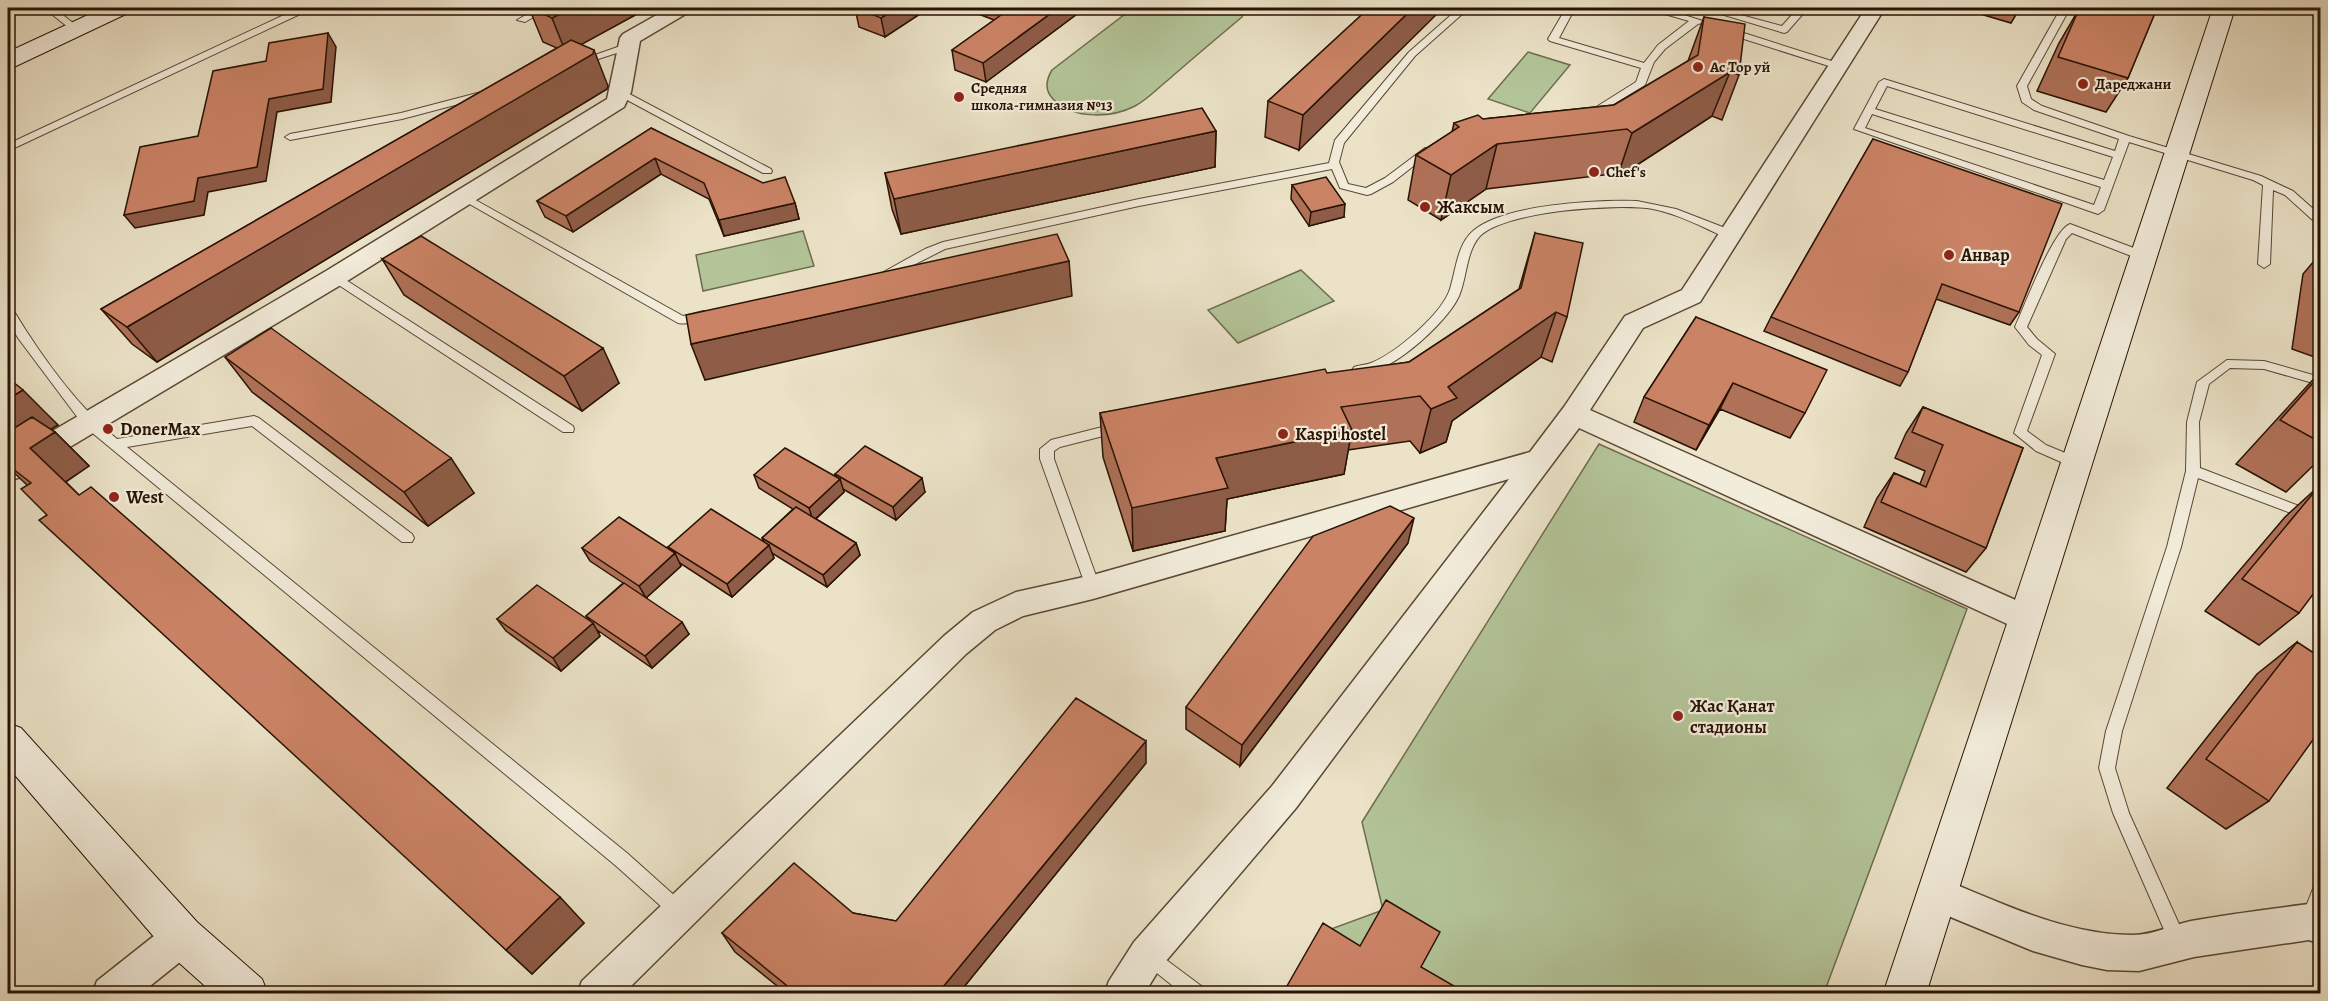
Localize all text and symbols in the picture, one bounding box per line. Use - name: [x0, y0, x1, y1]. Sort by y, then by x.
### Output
- place label: Ас Тор уй: [1709, 57, 1770, 77]
- marker: Ас Тор уй: [1691, 60, 1705, 74]
- place label: Дареджани: [2095, 74, 2171, 94]
- marker: Дареджани: [2076, 77, 2090, 91]
- place label: Средняя школа-гимназия №13: [971, 78, 1113, 115]
- marker: Средняя школа-гимназия №13: [952, 90, 966, 104]
- place label: Chef's: [1606, 162, 1646, 182]
- marker: Chef's: [1587, 165, 1601, 179]
- place label: Жаксым: [1437, 195, 1505, 219]
- marker: Жаксым: [1418, 200, 1432, 214]
- place label: Анвар: [1960, 243, 2010, 267]
- marker: Анвар: [1942, 248, 1956, 262]
- place label: DonerMax: [120, 417, 200, 441]
- marker: DonerMax: [101, 422, 115, 436]
- place label: Kaspi hostel: [1295, 422, 1386, 446]
- marker: Kaspi hostel: [1276, 427, 1290, 441]
- place label: West: [125, 485, 164, 509]
- marker: West: [107, 490, 121, 504]
- place label: Жас Қанат стадионы: [1690, 694, 1775, 739]
- marker: Жас Қанат стадионы: [1671, 709, 1685, 723]

